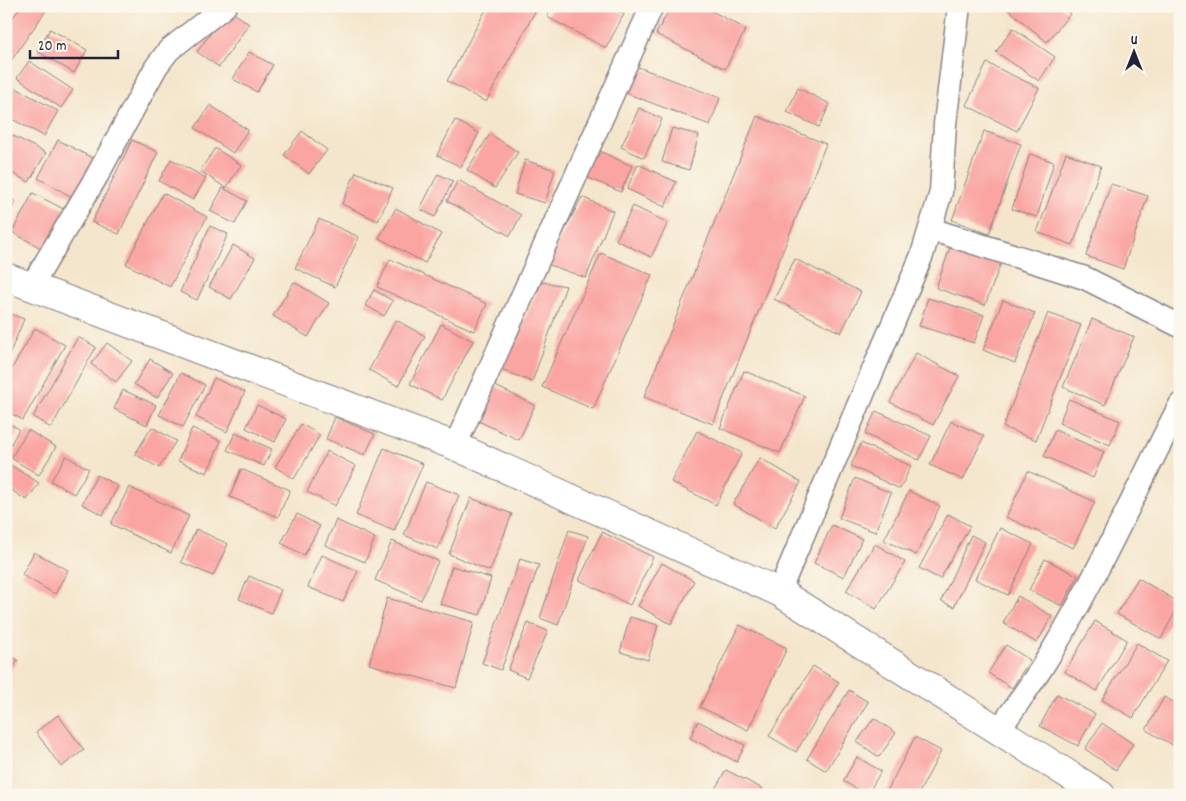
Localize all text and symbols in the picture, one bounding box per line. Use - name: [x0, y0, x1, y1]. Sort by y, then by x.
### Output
- scale bar: [30, 28, 118, 60]
- north arrow: [1108, 28, 1158, 78]
- text: U: [1131, 31, 1138, 51]
- text: 20 m: [38, 36, 66, 58]

